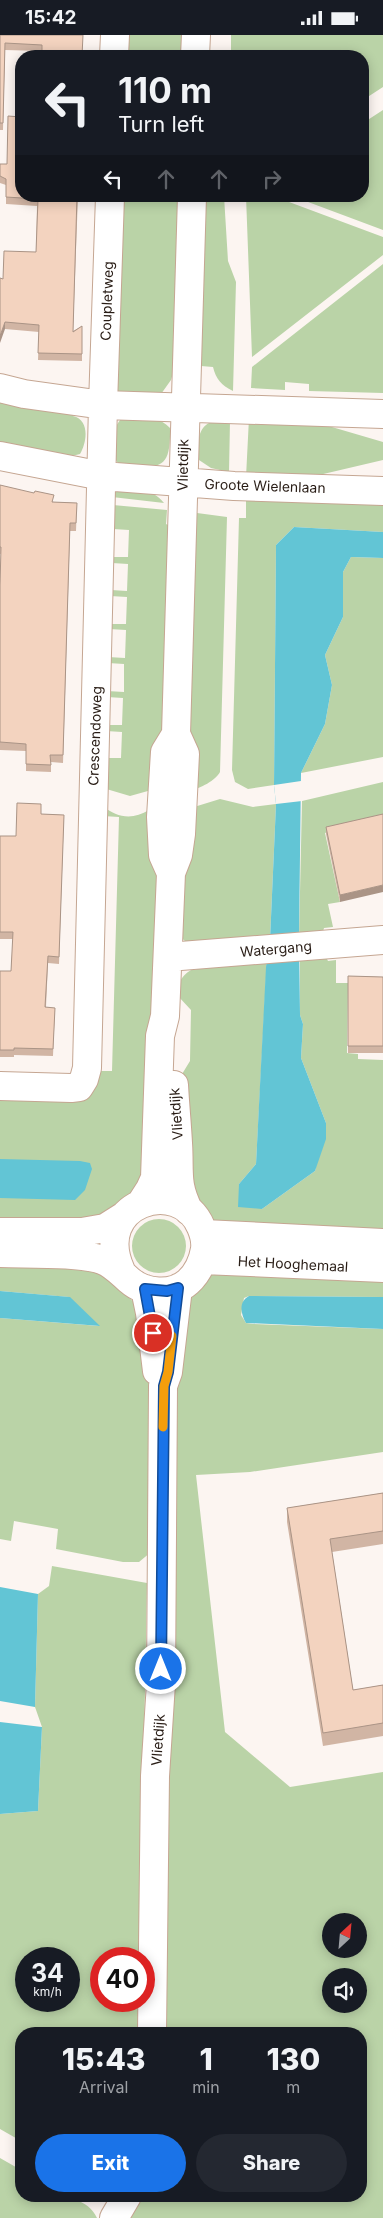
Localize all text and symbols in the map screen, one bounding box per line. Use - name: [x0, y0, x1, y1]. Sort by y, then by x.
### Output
- text: 15:42: [25, 6, 77, 29]
- text: 110 m: [118, 69, 212, 111]
- icon: left: [35, 70, 100, 135]
- text: Turn left: [118, 111, 204, 137]
- icon: left: [99, 165, 127, 193]
- icon: ahead: [152, 165, 180, 193]
- icon: ahead: [205, 165, 233, 193]
- icon: right: [258, 165, 286, 193]
- street label: Coupletweg: [97, 261, 116, 341]
- street label: Vlietdijk: [174, 438, 191, 491]
- street label: Groote Wielenlaan: [204, 475, 326, 496]
- street label: Crescendoweg: [84, 686, 105, 786]
- street label: Watergang: [239, 937, 313, 960]
- street label: Vlietdijk: [165, 1087, 186, 1141]
- street label: Het Hooghemaal: [237, 1252, 349, 1275]
- pin: [132, 1312, 174, 1354]
- icon: arrive: [139, 1319, 167, 1347]
- position arrow: [134, 1642, 186, 1694]
- street label: Vlietdijk: [147, 1713, 168, 1767]
- north arrow: [322, 1913, 368, 1957]
- map controls: [322, 1913, 367, 2013]
- speed limit sign: 40: [90, 1947, 155, 2012]
- text: 34: [31, 1958, 64, 1988]
- button: sound: [322, 1968, 367, 2013]
- text: km/h: [33, 1984, 62, 1999]
- text: 15:43: [62, 2041, 146, 2077]
- text: 1: [199, 2041, 213, 2077]
- text: 130: [266, 2041, 320, 2077]
- text: Arrival: [79, 2077, 128, 2097]
- text: min: [192, 2077, 220, 2097]
- text: m: [286, 2077, 300, 2097]
- button: Exit: [35, 2134, 186, 2192]
- button: Share: [196, 2134, 347, 2192]

